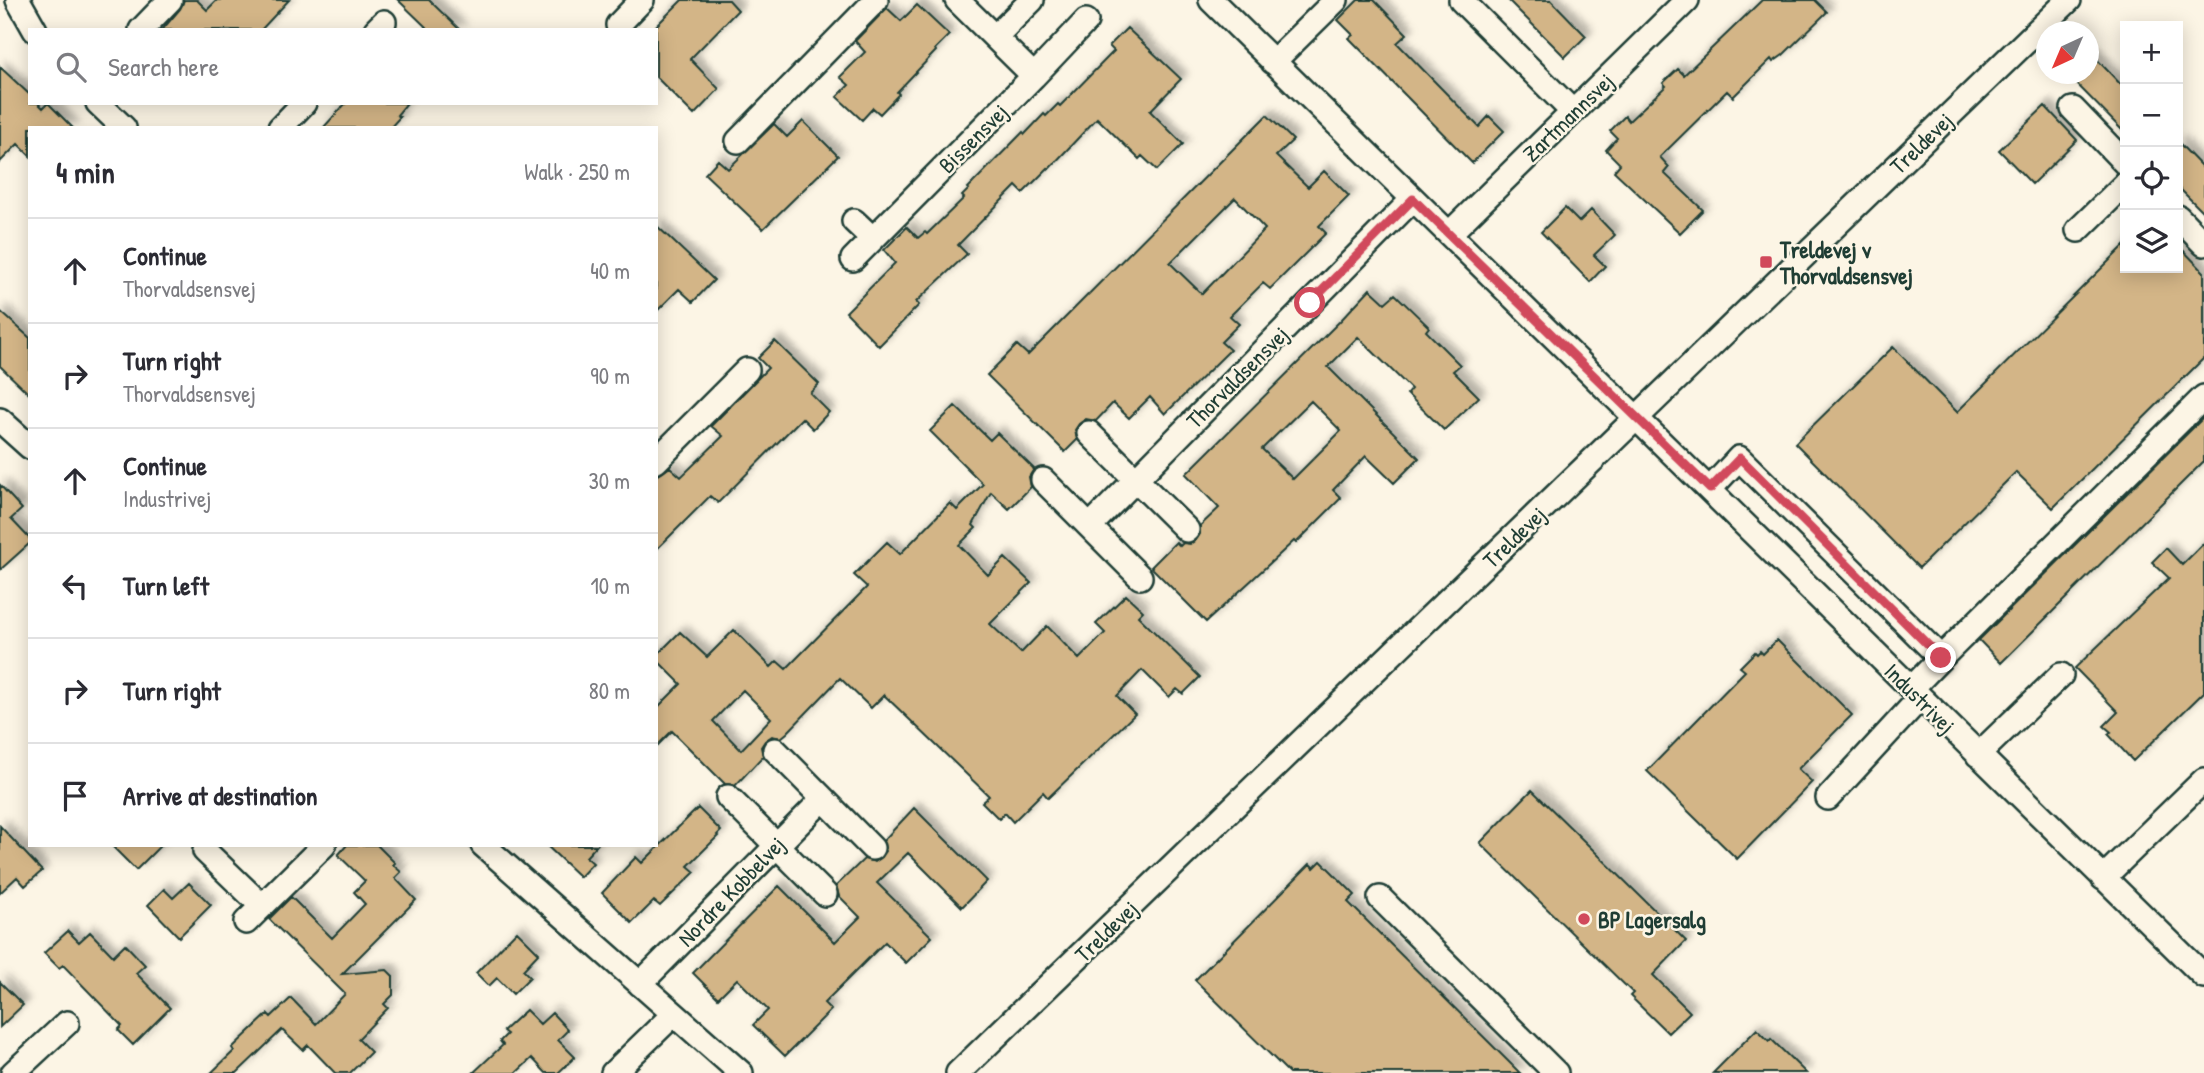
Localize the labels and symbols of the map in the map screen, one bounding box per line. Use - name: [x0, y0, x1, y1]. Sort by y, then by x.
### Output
- north arrow: [2036, 21, 2099, 84]
- street label: Zartmannsvej: [1516, 66, 1620, 168]
- street label: Bissensvej: [931, 96, 1015, 180]
- street label: Treldevej: [1883, 105, 1959, 181]
- place label: Treldevej v Thorvaldsensvej: [1779, 234, 1913, 291]
- marker: Treldevej v Thorvaldsensvej: [1758, 254, 1774, 270]
- route start: [1294, 287, 1325, 318]
- street label: Thorvaldsensvej: [1179, 319, 1295, 435]
- street label: Treldevej: [1476, 499, 1552, 575]
- route end: [1925, 642, 1956, 673]
- street label: Industrivej: [1878, 656, 1962, 740]
- street label: Nordre Kobbelvej: [671, 829, 791, 953]
- street label: Treldevej: [1068, 893, 1144, 969]
- place label: BP Lagersalg: [1598, 904, 1706, 936]
- marker: BP Lagersalg: [1576, 911, 1592, 927]

